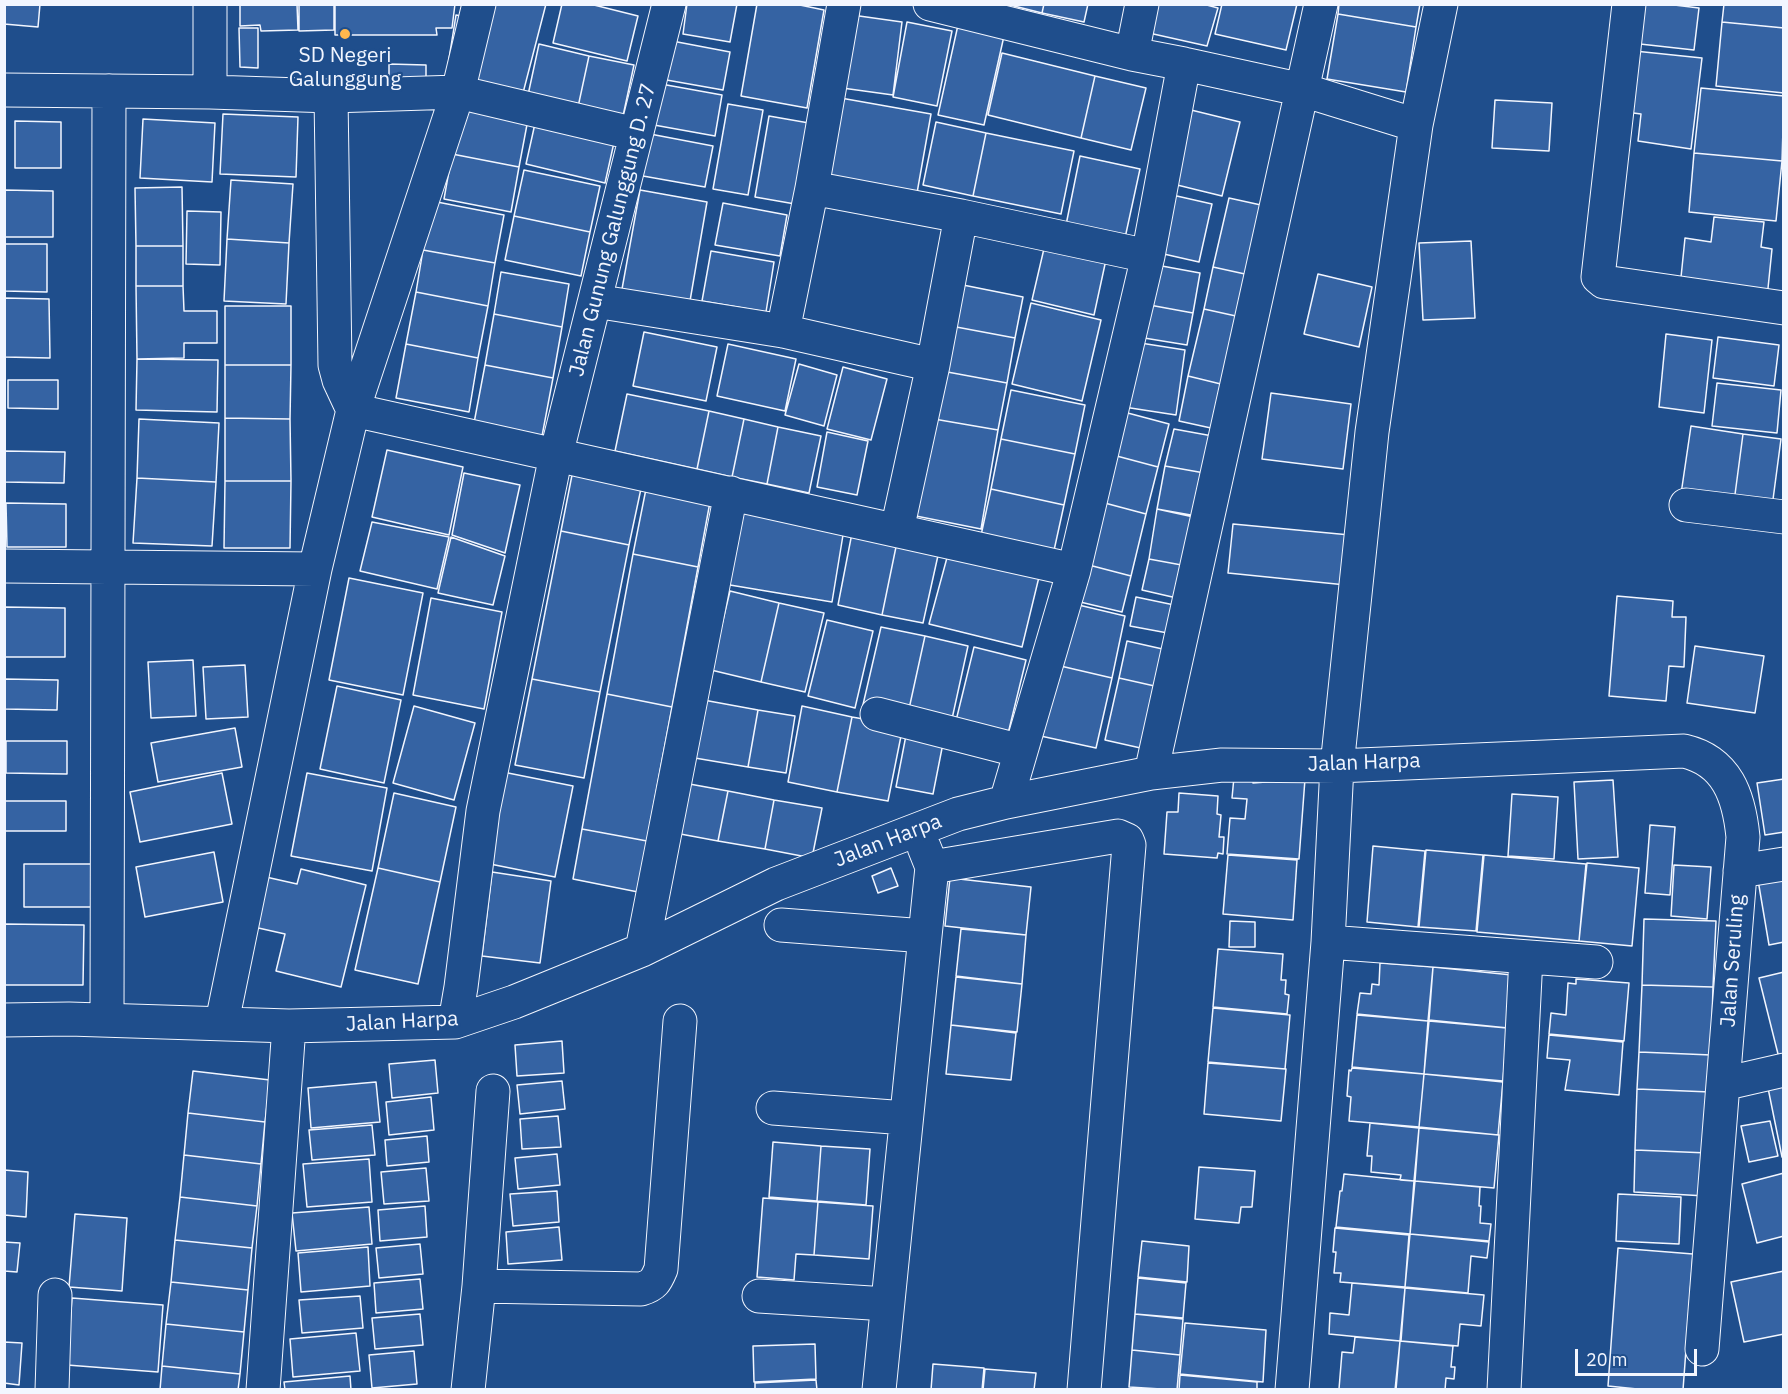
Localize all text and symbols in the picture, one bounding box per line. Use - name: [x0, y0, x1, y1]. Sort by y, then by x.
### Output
- marker: SD Negeri Galunggung: [338, 27, 352, 41]
- place label: SD Negeri Galunggung: [289, 43, 401, 93]
- street label: Jalan Gunung Galunggung D. 27: [564, 81, 662, 379]
- street label: Jalan Harpa: [1307, 748, 1421, 778]
- street label: Jalan Harpa: [831, 809, 945, 873]
- street label: Jalan Seruling: [1716, 894, 1750, 1028]
- street label: Jalan Harpa: [345, 1006, 459, 1038]
- scale bar: [1578, 1337, 1700, 1375]
- text: 20 m: [1586, 1348, 1628, 1371]

